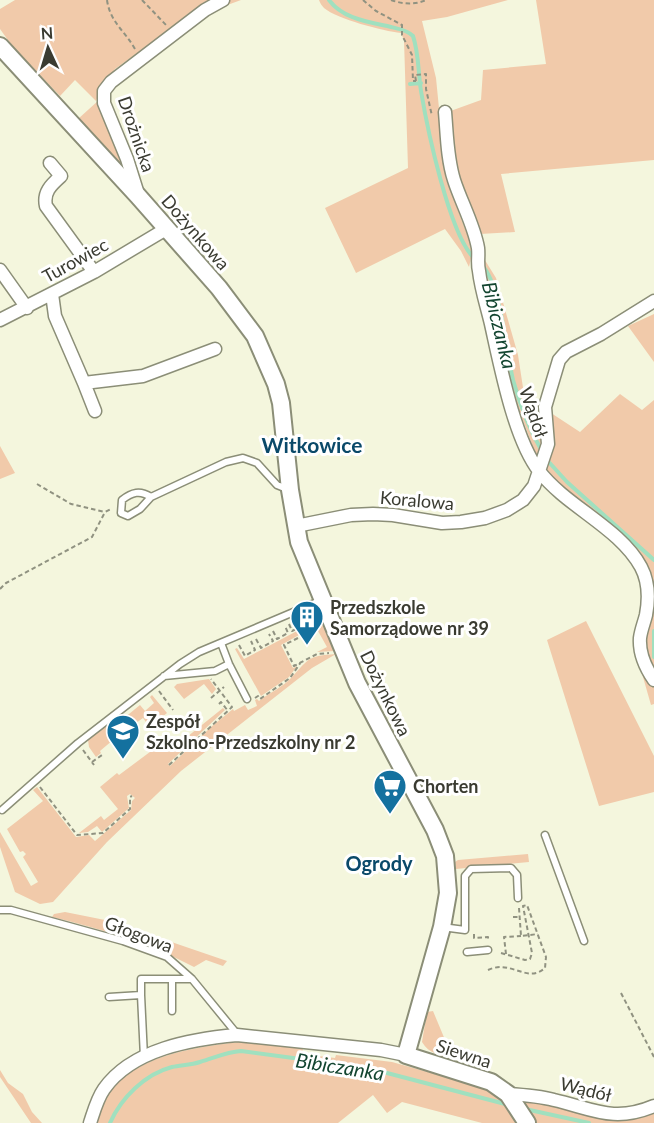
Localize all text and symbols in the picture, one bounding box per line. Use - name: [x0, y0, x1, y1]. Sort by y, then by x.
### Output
- north arrow: [18, 18, 78, 78]
- text: N: [40, 23, 54, 42]
- street label: Drożnicka: [114, 93, 160, 175]
- street label: Dożynkowa: [157, 190, 235, 274]
- street label: Turowiec: [38, 233, 112, 287]
- water label: Bibiczanka: [478, 279, 522, 371]
- street label: Wądół: [515, 384, 553, 441]
- district label: Witkowice: [261, 432, 363, 457]
- street label: Koralowa: [379, 486, 455, 514]
- place label: Przedszkole Samorządowe nr 39: [330, 596, 489, 639]
- building icon: Przedszkole Samorządowe nr 39: [289, 599, 325, 646]
- street label: Dożynkowa: [356, 647, 416, 739]
- place label: Zespół Szkolno-Przedszkolny nr 2: [146, 710, 355, 753]
- school or university icon: Zespół Szkolno-Przedszkolny nr 2: [105, 713, 141, 760]
- supermarket icon: Chorten: [372, 768, 408, 815]
- place label: Chorten: [413, 775, 479, 797]
- district label: Ogrody: [345, 851, 413, 875]
- street label: Głogowa: [102, 911, 176, 957]
- street label: Siewna: [434, 1034, 494, 1072]
- water label: Bibiczanka: [294, 1047, 386, 1085]
- street label: Wądół: [558, 1072, 615, 1106]

